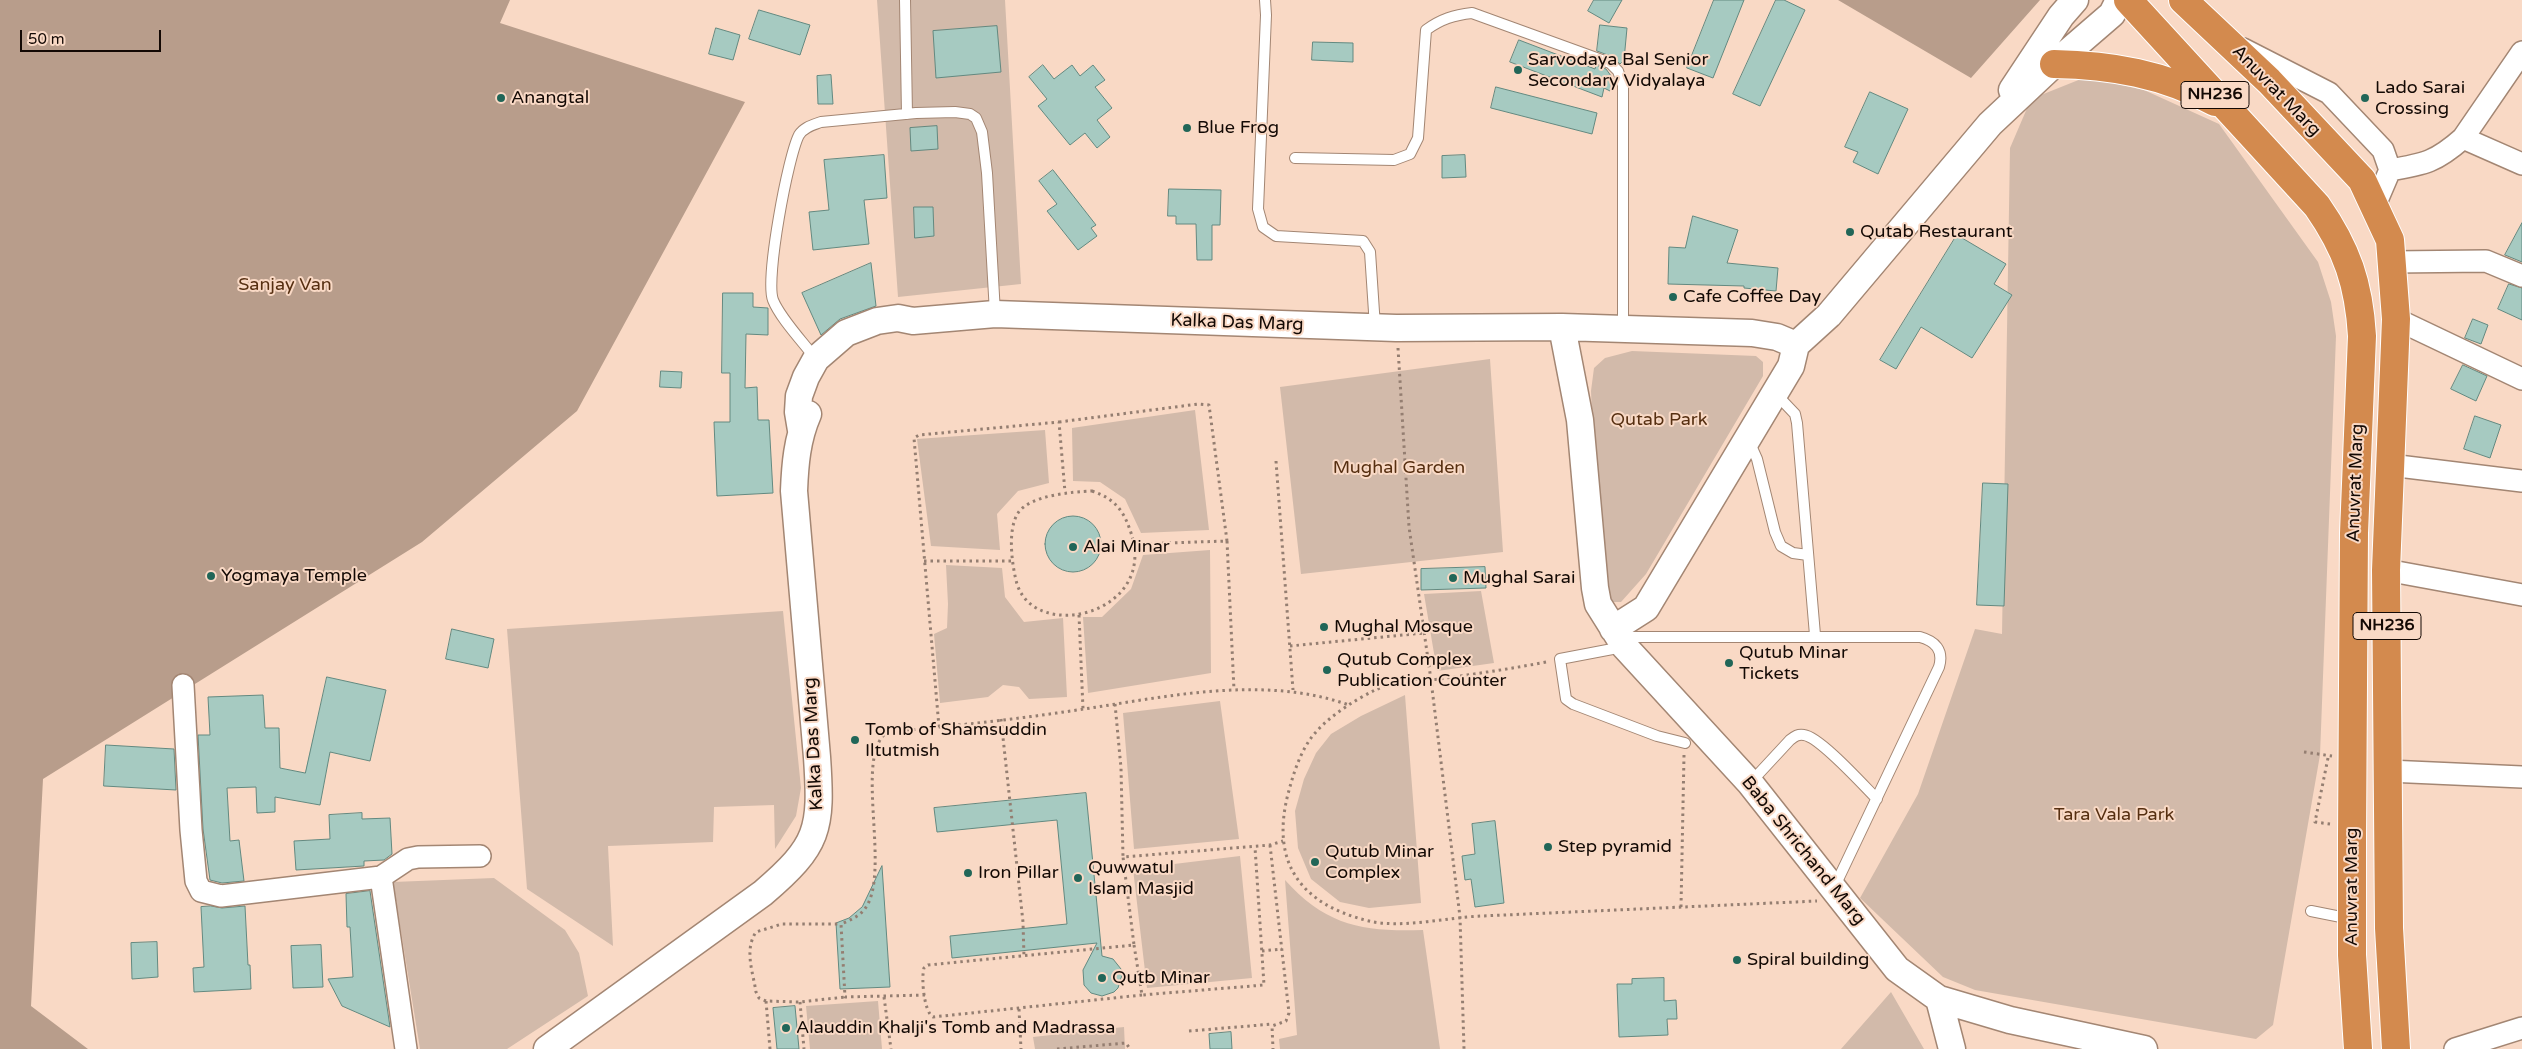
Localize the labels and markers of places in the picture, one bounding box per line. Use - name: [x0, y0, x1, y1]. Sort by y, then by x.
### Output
- place label: Sarvodaya Bal Senior Secondary Vidyalaya: [1528, 49, 1708, 92]
- marker: Sarvodaya Bal Senior Secondary Vidyalaya: [1512, 64, 1524, 76]
- place label: Lado Sarai Crossing: [2375, 77, 2465, 120]
- place label: Anangtal: [511, 87, 589, 109]
- marker: Anangtal: [495, 92, 507, 104]
- marker: Lado Sarai Crossing: [2359, 92, 2371, 104]
- place label: Blue Frog: [1197, 117, 1279, 139]
- marker: Blue Frog: [1181, 122, 1193, 134]
- place label: Qutab Restaurant: [1860, 221, 2013, 243]
- marker: Qutab Restaurant: [1844, 226, 1856, 238]
- place label: Cafe Coffee Day: [1683, 286, 1821, 308]
- marker: Cafe Coffee Day: [1667, 291, 1679, 303]
- place label: Alai Minar: [1083, 536, 1170, 558]
- marker: Alai Minar: [1067, 541, 1079, 553]
- place label: Yogmaya Temple: [221, 565, 367, 587]
- place label: Mughal Sarai: [1463, 567, 1575, 589]
- marker: Yogmaya Temple: [205, 570, 217, 582]
- marker: Mughal Sarai: [1447, 572, 1459, 584]
- place label: Mughal Mosque: [1334, 616, 1473, 638]
- marker: Mughal Mosque: [1318, 621, 1330, 633]
- place label: Qutub Minar Tickets: [1739, 642, 1848, 684]
- place label: Qutub Complex Publication Counter: [1337, 649, 1506, 692]
- marker: Qutub Minar Tickets: [1723, 657, 1735, 669]
- marker: Qutub Complex Publication Counter: [1321, 664, 1333, 676]
- place label: Tomb of Shamsuddin Iltutmish: [865, 719, 1047, 762]
- marker: Tomb of Shamsuddin Iltutmish: [849, 734, 861, 746]
- place label: Step pyramid: [1558, 836, 1672, 858]
- place label: Qutub Minar Complex: [1325, 841, 1434, 884]
- marker: Step pyramid: [1542, 841, 1554, 853]
- marker: Qutub Minar Complex: [1309, 856, 1321, 868]
- place label: Quwwatul Islam Masjid: [1088, 857, 1194, 900]
- place label: Iron Pillar: [978, 862, 1059, 884]
- marker: Iron Pillar: [962, 867, 974, 879]
- marker: Quwwatul Islam Masjid: [1072, 872, 1084, 884]
- place label: Spiral building: [1747, 949, 1869, 971]
- marker: Spiral building: [1731, 954, 1743, 966]
- place label: Qutb Minar: [1112, 967, 1210, 989]
- marker: Qutb Minar: [1096, 972, 1108, 984]
- place label: Alauddin Khalji's Tomb and Madrassa: [796, 1017, 1115, 1039]
- marker: Alauddin Khalji's Tomb and Madrassa: [780, 1022, 792, 1034]

